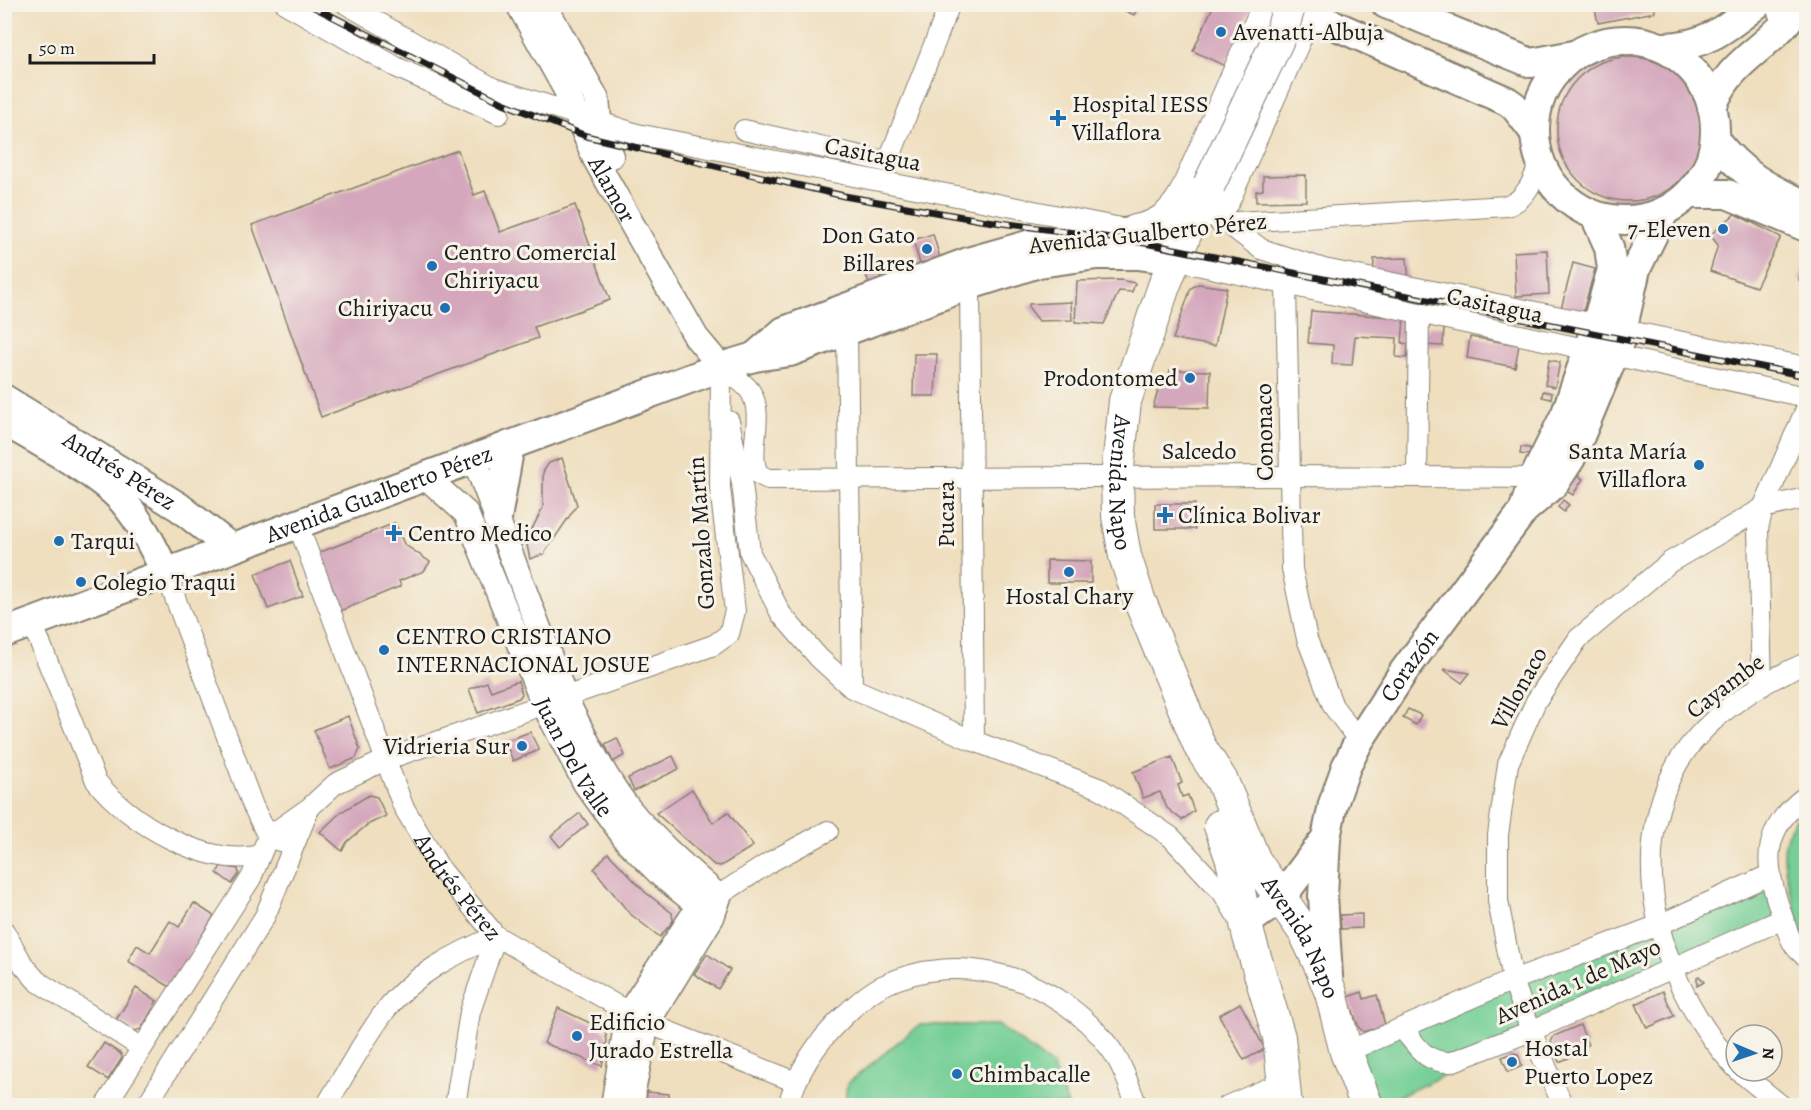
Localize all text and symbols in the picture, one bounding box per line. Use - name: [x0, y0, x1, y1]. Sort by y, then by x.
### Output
- place label: Avenatti-Albuja: [1232, 16, 1385, 48]
- marker: Avenatti-Albuja: [1214, 25, 1228, 39]
- scale bar: [30, 27, 154, 65]
- text: 50 m: [39, 36, 75, 60]
- place label: Hospital IESS Villaflora: [1071, 88, 1209, 148]
- marker: Hospital IESS Villaflora: [1049, 109, 1067, 127]
- street label: Casitagua: [822, 129, 925, 179]
- street label: Alamor: [580, 149, 644, 228]
- street label: Avenida Gualberto Pérez: [1026, 205, 1269, 262]
- place label: 7-Eleven: [1628, 213, 1711, 245]
- place label: Don Gato Billares: [821, 219, 915, 279]
- marker: 7-Eleven: [1716, 222, 1730, 236]
- place label: Centro Comercial Chiriyacu: [444, 236, 616, 296]
- marker: Don Gato Billares: [920, 242, 934, 256]
- marker: Centro Comercial Chiriyacu: [425, 259, 439, 273]
- street label: Casitagua: [1444, 279, 1547, 331]
- place label: Chiriyacu: [338, 292, 433, 324]
- marker: Chiriyacu: [438, 301, 452, 315]
- place label: Prodontomed: [1043, 362, 1178, 394]
- marker: Prodontomed: [1183, 371, 1197, 385]
- street label: Cononaco: [1247, 383, 1281, 481]
- street label: Avenida Napo: [1101, 412, 1140, 553]
- street label: Andrés Pérez: [56, 423, 182, 518]
- street label: Salcedo: [1162, 435, 1236, 467]
- place label: Santa María Villaflora: [1568, 435, 1688, 495]
- street label: Avenida Gualberto Pérez: [260, 437, 497, 551]
- street label: Gonzalo Martín: [680, 455, 722, 611]
- marker: Santa María Villaflora: [1692, 458, 1706, 472]
- street label: Pucara: [930, 479, 962, 548]
- place label: Clínica Bolivar: [1178, 499, 1321, 531]
- marker: Clínica Bolivar: [1156, 506, 1174, 524]
- place label: Centro Medico: [408, 517, 552, 549]
- marker: Centro Medico: [385, 524, 403, 542]
- place label: Tarqui: [71, 525, 135, 557]
- marker: Tarqui: [52, 534, 66, 548]
- marker: Hostal Chary: [1062, 565, 1076, 579]
- place label: Colegio Traqui: [93, 566, 236, 598]
- marker: Colegio Traqui: [74, 575, 88, 589]
- place label: Hostal Chary: [1005, 580, 1133, 612]
- place label: CENTRO CRISTIANO INTERNACIONAL JOSUE: [396, 620, 650, 680]
- street label: Corazón: [1372, 622, 1446, 708]
- street label: Villonaco: [1483, 641, 1555, 736]
- marker: CENTRO CRISTIANO INTERNACIONAL JOSUE: [377, 643, 391, 657]
- street label: Cayambe: [1679, 646, 1771, 726]
- street label: Juan Del Valle: [527, 692, 621, 824]
- place label: Vidrieria Sur: [382, 730, 510, 762]
- marker: Vidrieria Sur: [515, 739, 529, 753]
- street label: Andrés Pérez: [406, 827, 509, 947]
- street label: Avenida Napo: [1254, 869, 1348, 1003]
- street label: Avenida 1 de Mayo: [1489, 930, 1666, 1032]
- place label: Edificio Jurado Estrella: [589, 1006, 734, 1066]
- north arrow: [1724, 1023, 1784, 1083]
- marker: Edificio Jurado Estrella: [570, 1029, 584, 1043]
- place label: Hostal Puerto Lopez: [1524, 1032, 1653, 1092]
- text: N: [1757, 1047, 1779, 1060]
- marker: Hostal Puerto Lopez: [1505, 1055, 1519, 1069]
- place label: Chimbacalle: [969, 1058, 1091, 1090]
- marker: Chimbacalle: [950, 1067, 964, 1081]

